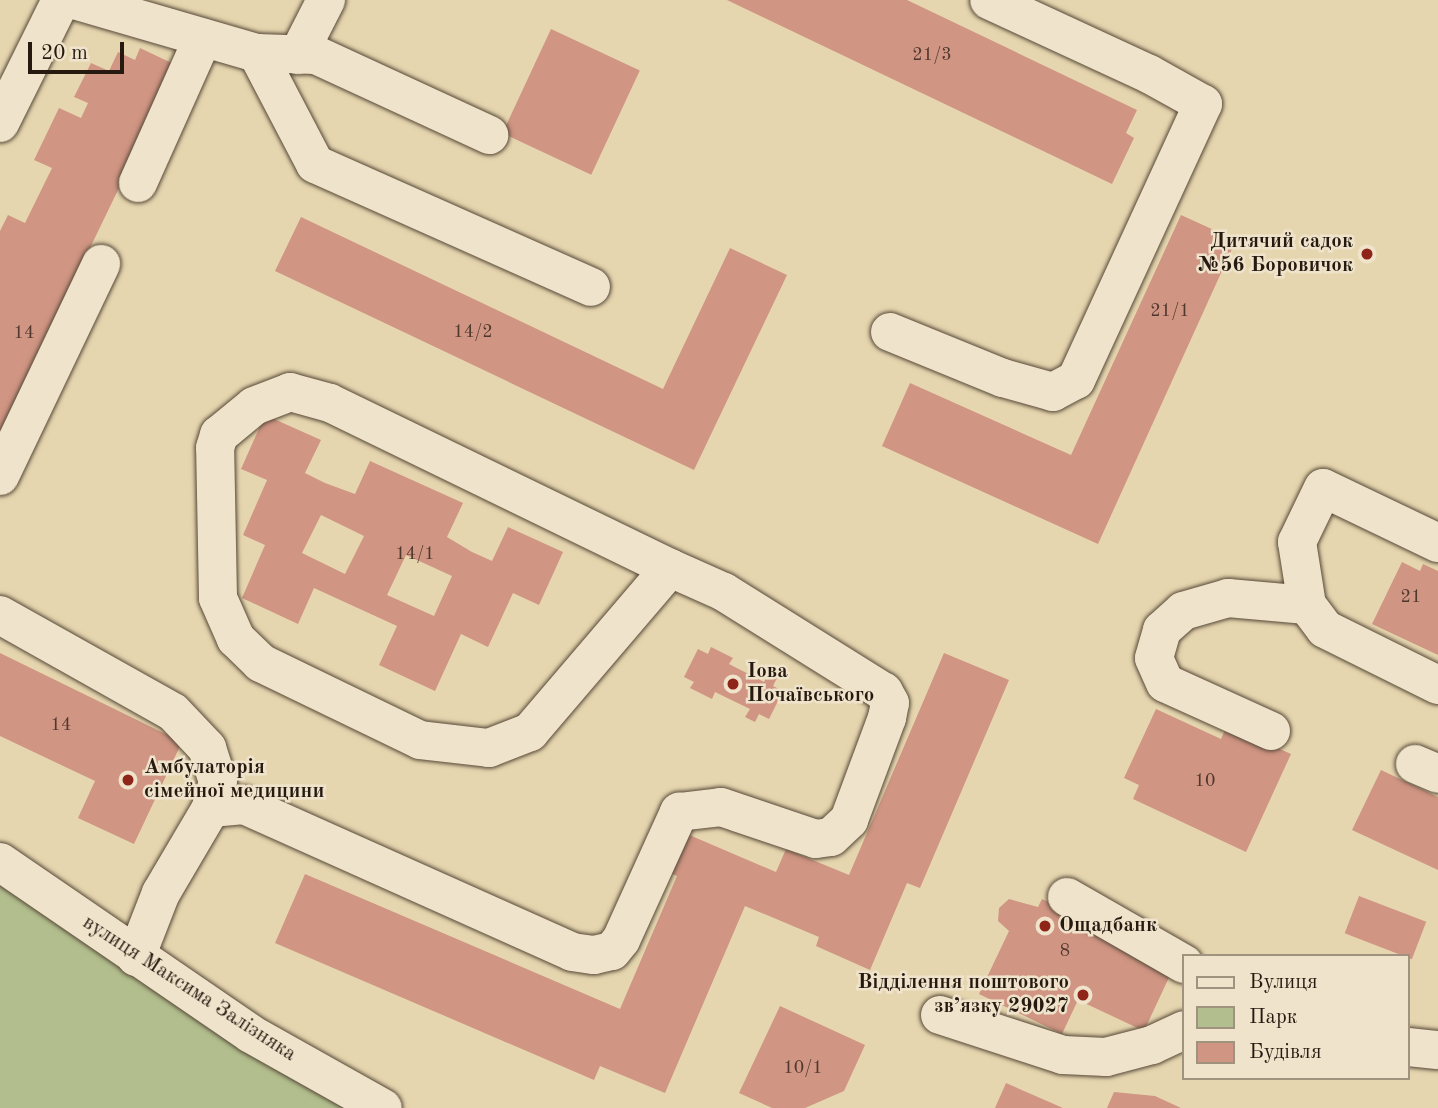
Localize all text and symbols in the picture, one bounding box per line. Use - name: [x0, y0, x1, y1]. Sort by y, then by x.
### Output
- scale bar: [32, 28, 128, 72]
- text: 20 m: [41, 43, 88, 64]
- house number: 21/3: [912, 44, 952, 66]
- place label: Дитячий садок №56 Боровичок: [1198, 229, 1353, 279]
- marker: Дитячий садок №56 Боровичок: [1359, 246, 1375, 262]
- house number: 21/1: [1150, 300, 1190, 322]
- house number: 14/2: [453, 321, 493, 343]
- house number: 14: [14, 322, 34, 344]
- house number: 14/1: [395, 543, 435, 565]
- house number: 21: [1401, 586, 1421, 608]
- place label: Іова Почаївського: [747, 659, 874, 709]
- marker: Іова Почаївського: [725, 676, 741, 692]
- house number: 14: [51, 714, 71, 736]
- place label: Амбулаторія сімейної медицини: [144, 755, 324, 805]
- marker: Амбулаторія сімейної медицини: [118, 770, 138, 790]
- house number: 10: [1195, 770, 1215, 792]
- street label: вулиця Максима Залізняка: [77, 910, 301, 1068]
- place label: Ощадбанк: [1059, 913, 1157, 939]
- marker: Ощадбанк: [1037, 918, 1053, 934]
- house number: 8: [1060, 940, 1070, 962]
- legend: [1182, 954, 1410, 1080]
- place label: Відділення поштового зв’язку 29027: [857, 970, 1069, 1020]
- text: Вулиця: [1249, 972, 1318, 993]
- marker: Відділення поштового зв’язку 29027: [1075, 987, 1091, 1003]
- text: Парк: [1249, 1007, 1297, 1028]
- text: Будівля: [1249, 1042, 1322, 1063]
- house number: 10/1: [783, 1057, 823, 1079]

